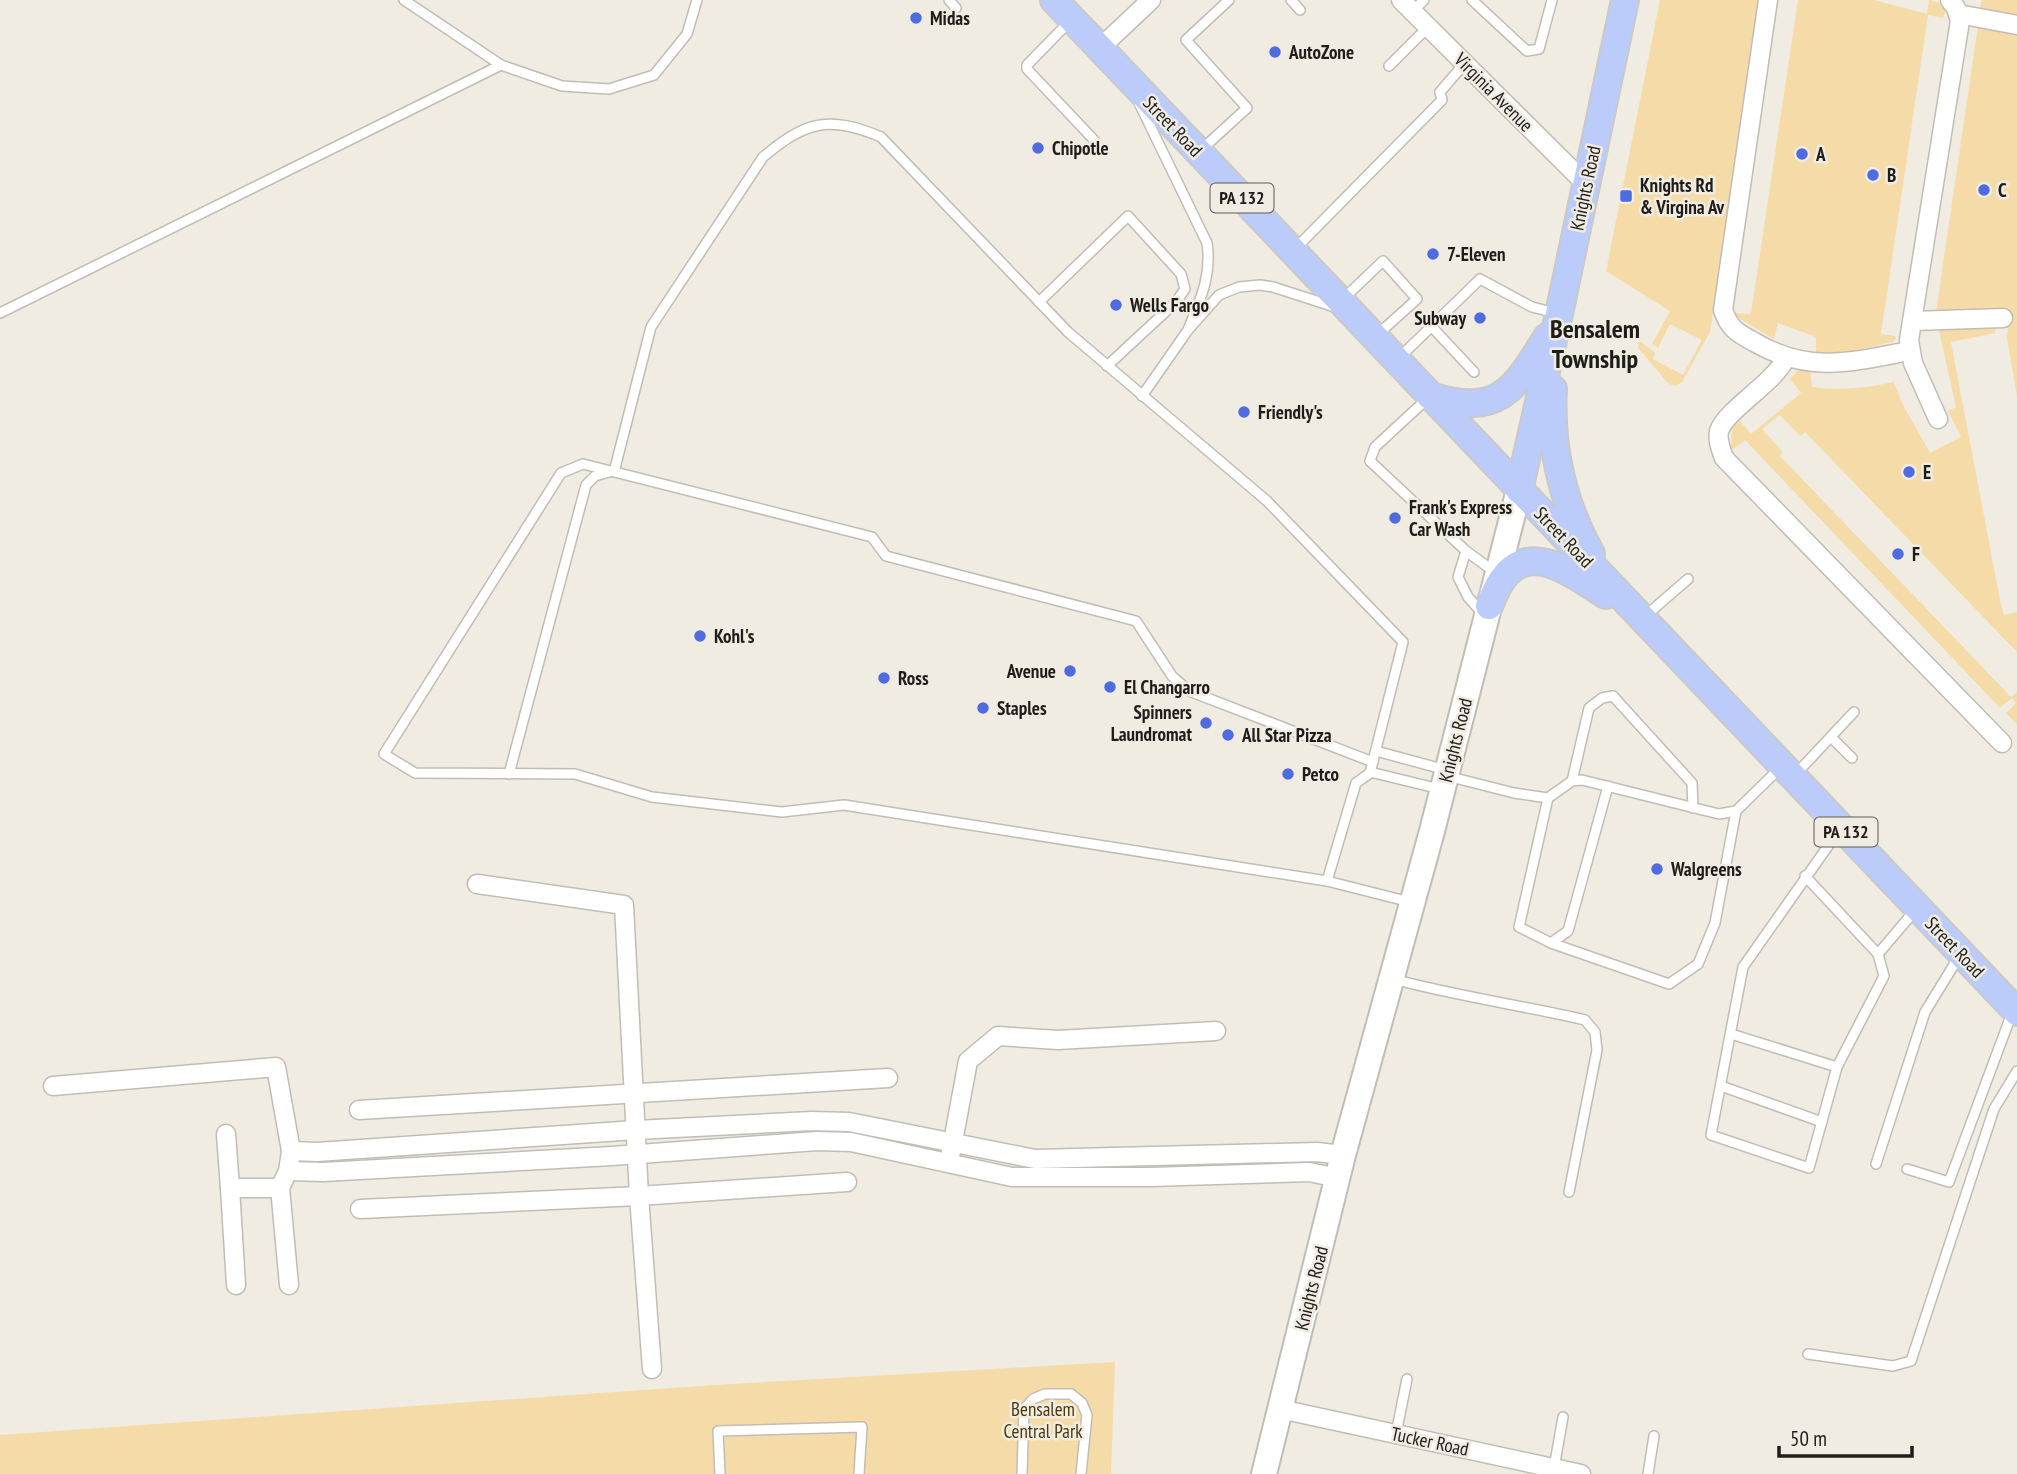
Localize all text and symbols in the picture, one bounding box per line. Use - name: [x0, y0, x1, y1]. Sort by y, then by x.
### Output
- place label: Midas: [930, 6, 970, 30]
- marker: Midas: [908, 10, 924, 26]
- place label: AutoZone: [1288, 40, 1354, 64]
- marker: AutoZone: [1267, 44, 1283, 60]
- street label: Virginia Avenue: [1449, 47, 1539, 137]
- street label: Street Road: [1138, 90, 1208, 162]
- place label: Chipotle: [1052, 136, 1109, 160]
- marker: Chipotle: [1030, 140, 1046, 156]
- place label: A: [1815, 142, 1826, 166]
- street label: Knights Road: [1564, 143, 1606, 233]
- marker: A: [1794, 146, 1810, 162]
- place label: B: [1887, 163, 1896, 187]
- marker: B: [1865, 167, 1881, 183]
- place label: Knights Rd & Virgina Av: [1640, 173, 1724, 219]
- place label: C: [1998, 178, 2007, 202]
- marker: C: [1976, 182, 1992, 198]
- road number: PA 132: [1210, 183, 1274, 212]
- marker: Knights Rd & Virgina Av: [1618, 188, 1634, 204]
- place label: 7-Eleven: [1447, 242, 1506, 266]
- marker: 7-Eleven: [1425, 246, 1441, 262]
- place label: Wells Fargo: [1129, 293, 1209, 317]
- marker: Wells Fargo: [1108, 297, 1124, 313]
- place label: Subway: [1414, 306, 1466, 330]
- marker: Subway: [1472, 310, 1488, 326]
- district label: Bensalem Township: [1550, 312, 1640, 375]
- place label: Friendly's: [1258, 400, 1323, 424]
- marker: Friendly's: [1236, 404, 1252, 420]
- place label: E: [1923, 460, 1931, 484]
- marker: E: [1901, 464, 1917, 480]
- place label: Frank's Express Car Wash: [1409, 495, 1513, 541]
- street label: Street Road: [1529, 501, 1599, 573]
- marker: Frank's Express Car Wash: [1387, 510, 1403, 526]
- place label: F: [1912, 542, 1920, 566]
- marker: F: [1890, 546, 1906, 562]
- place label: Kohl's: [714, 624, 755, 648]
- marker: Kohl's: [692, 628, 708, 644]
- place label: Avenue: [1006, 659, 1056, 683]
- marker: Avenue: [1062, 663, 1078, 679]
- place label: Ross: [898, 666, 929, 690]
- marker: Ross: [876, 670, 892, 686]
- place label: El Changarro: [1124, 675, 1210, 699]
- marker: El Changarro: [1102, 679, 1118, 695]
- street label: Knights Road: [1433, 695, 1477, 785]
- place label: Staples: [997, 696, 1047, 720]
- marker: Staples: [975, 700, 991, 716]
- place label: Spinners Laundromat: [1111, 700, 1192, 746]
- marker: Spinners Laundromat: [1198, 715, 1214, 731]
- place label: All Star Pizza: [1241, 723, 1332, 747]
- marker: All Star Pizza: [1220, 727, 1236, 743]
- place label: Petco: [1302, 762, 1339, 786]
- marker: Petco: [1280, 766, 1296, 782]
- road number: PA 132: [1814, 818, 1878, 846]
- place label: Walgreens: [1670, 857, 1742, 881]
- marker: Walgreens: [1649, 861, 1665, 877]
- street label: Street Road: [1920, 911, 1990, 983]
- street label: Knights Road: [1289, 1243, 1333, 1333]
- park label: Bensalem Central Park: [1003, 1397, 1083, 1443]
- scale bar: [1779, 1414, 1912, 1458]
- street label: Tucker Road: [1389, 1421, 1471, 1461]
- text: 50 m: [1790, 1425, 1827, 1452]

